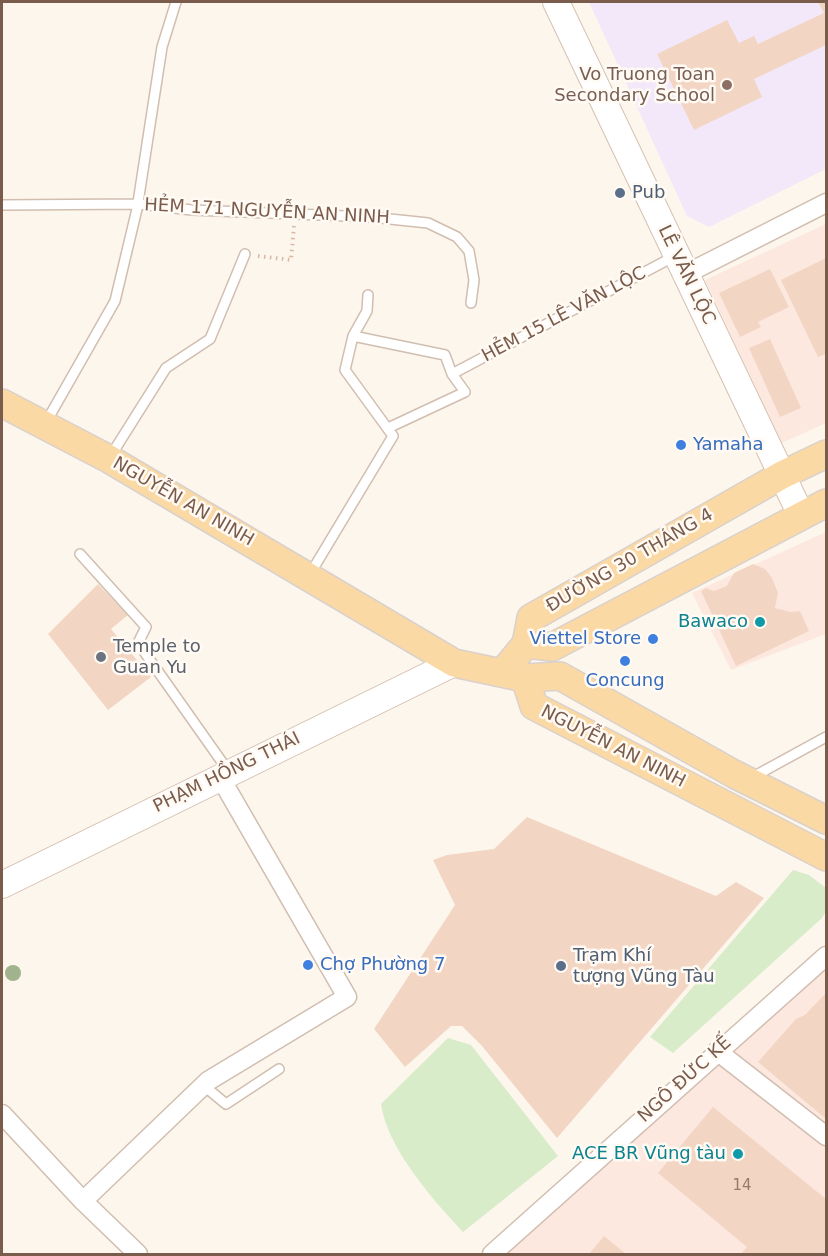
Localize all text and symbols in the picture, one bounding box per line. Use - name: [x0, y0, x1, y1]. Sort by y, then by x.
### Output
- place label: Vo Truong Toan Secondary School: [554, 64, 715, 106]
- marker: Vo Truong Toan Secondary School: [720, 78, 734, 92]
- place label: Pub: [632, 182, 665, 204]
- marker: Pub: [613, 186, 627, 200]
- street label: HẺM 171 NGUYỄN AN NINH: [144, 195, 390, 229]
- street label: LÊ VĂN LỘC: [653, 222, 719, 328]
- street label: HẺM 15 LÊ VĂN LỘC: [478, 263, 650, 367]
- place label: Yamaha: [693, 434, 764, 456]
- marker: Yamaha: [674, 438, 688, 452]
- street label: NGUYỄN AN NINH: [109, 453, 257, 551]
- street label: ĐƯỜNG 30 THÁNG 4: [543, 504, 717, 618]
- place label: Bawaco: [678, 611, 748, 633]
- marker: Bawaco: [753, 615, 767, 629]
- place label: Viettel Store: [530, 628, 641, 650]
- marker: Viettel Store: [646, 632, 660, 646]
- place label: Temple to Guan Yu: [113, 636, 201, 678]
- marker: Temple to Guan Yu: [94, 650, 108, 664]
- marker: Concung: [618, 654, 632, 668]
- place label: Concung: [585, 670, 665, 692]
- street label: NGUYỄN AN NINH: [537, 701, 689, 793]
- street label: PHẠM HỒNG THÁI: [150, 728, 304, 818]
- place label: Trạm Khí tượng Vũng Tàu: [573, 945, 715, 988]
- place label: Chợ Phường 7: [320, 954, 445, 976]
- marker: Chợ Phường 7: [301, 958, 315, 972]
- marker: Trạm Khí tượng Vũng Tàu: [554, 959, 568, 973]
- street label: NGÔ ĐỨC KẾ: [634, 1032, 736, 1128]
- place label: ACE BR Vũng tàu: [572, 1143, 726, 1165]
- marker: ACE BR Vũng tàu: [731, 1147, 745, 1161]
- house number: 14: [732, 1177, 752, 1195]

